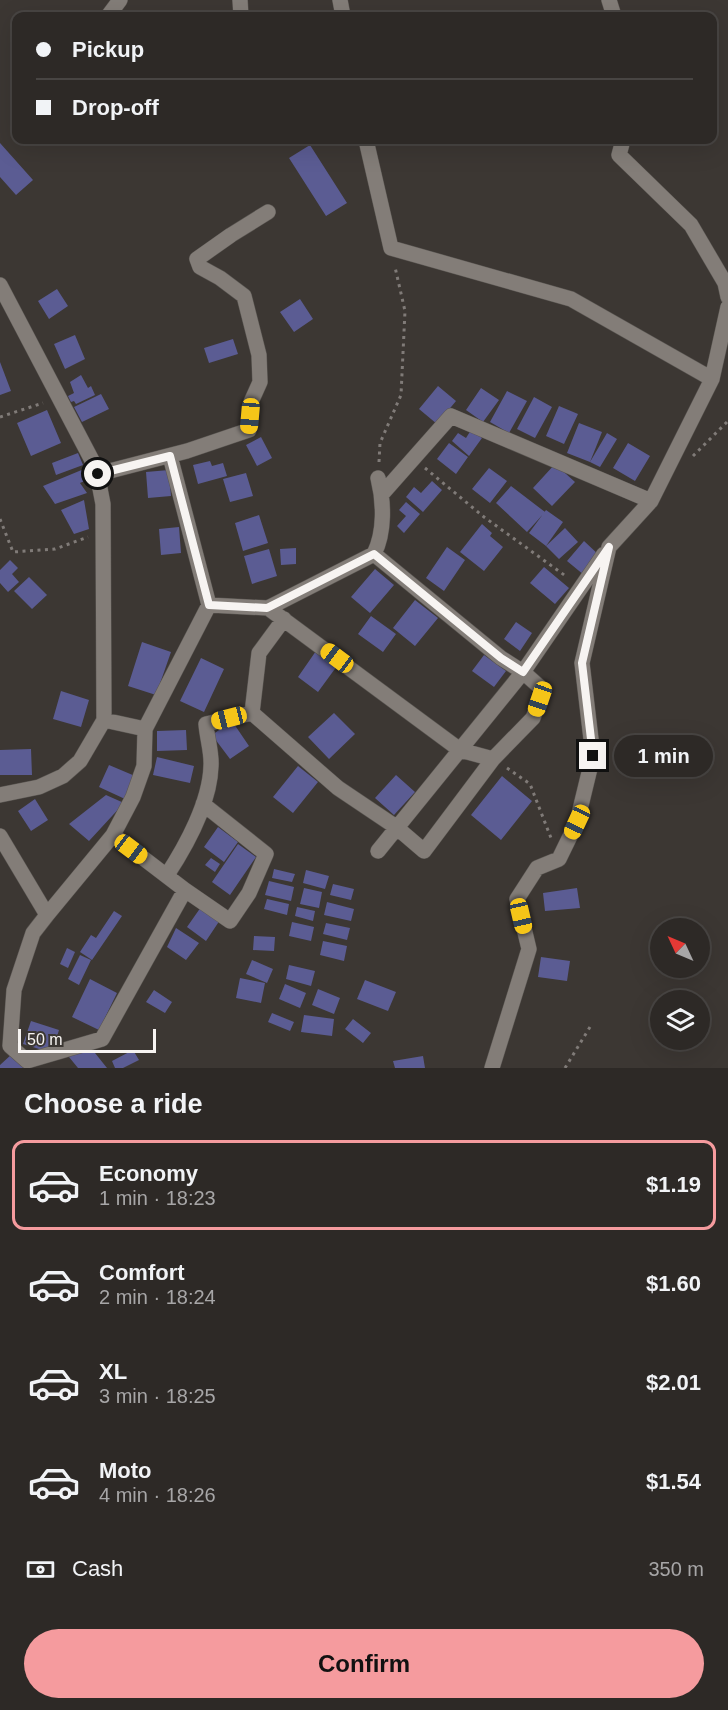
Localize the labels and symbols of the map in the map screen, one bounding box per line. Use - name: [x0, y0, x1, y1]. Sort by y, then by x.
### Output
- car: [239, 397, 261, 435]
- route start: [84, 460, 111, 487]
- car: [317, 640, 357, 676]
- car: [526, 679, 554, 719]
- car: [209, 705, 249, 731]
- callout: 1 min: [614, 735, 713, 777]
- route end: [579, 742, 606, 769]
- car: [561, 802, 593, 842]
- car: [111, 831, 151, 867]
- car: [508, 896, 534, 936]
- north arrow: [650, 918, 710, 978]
- scale bar: [18, 1026, 156, 1054]

